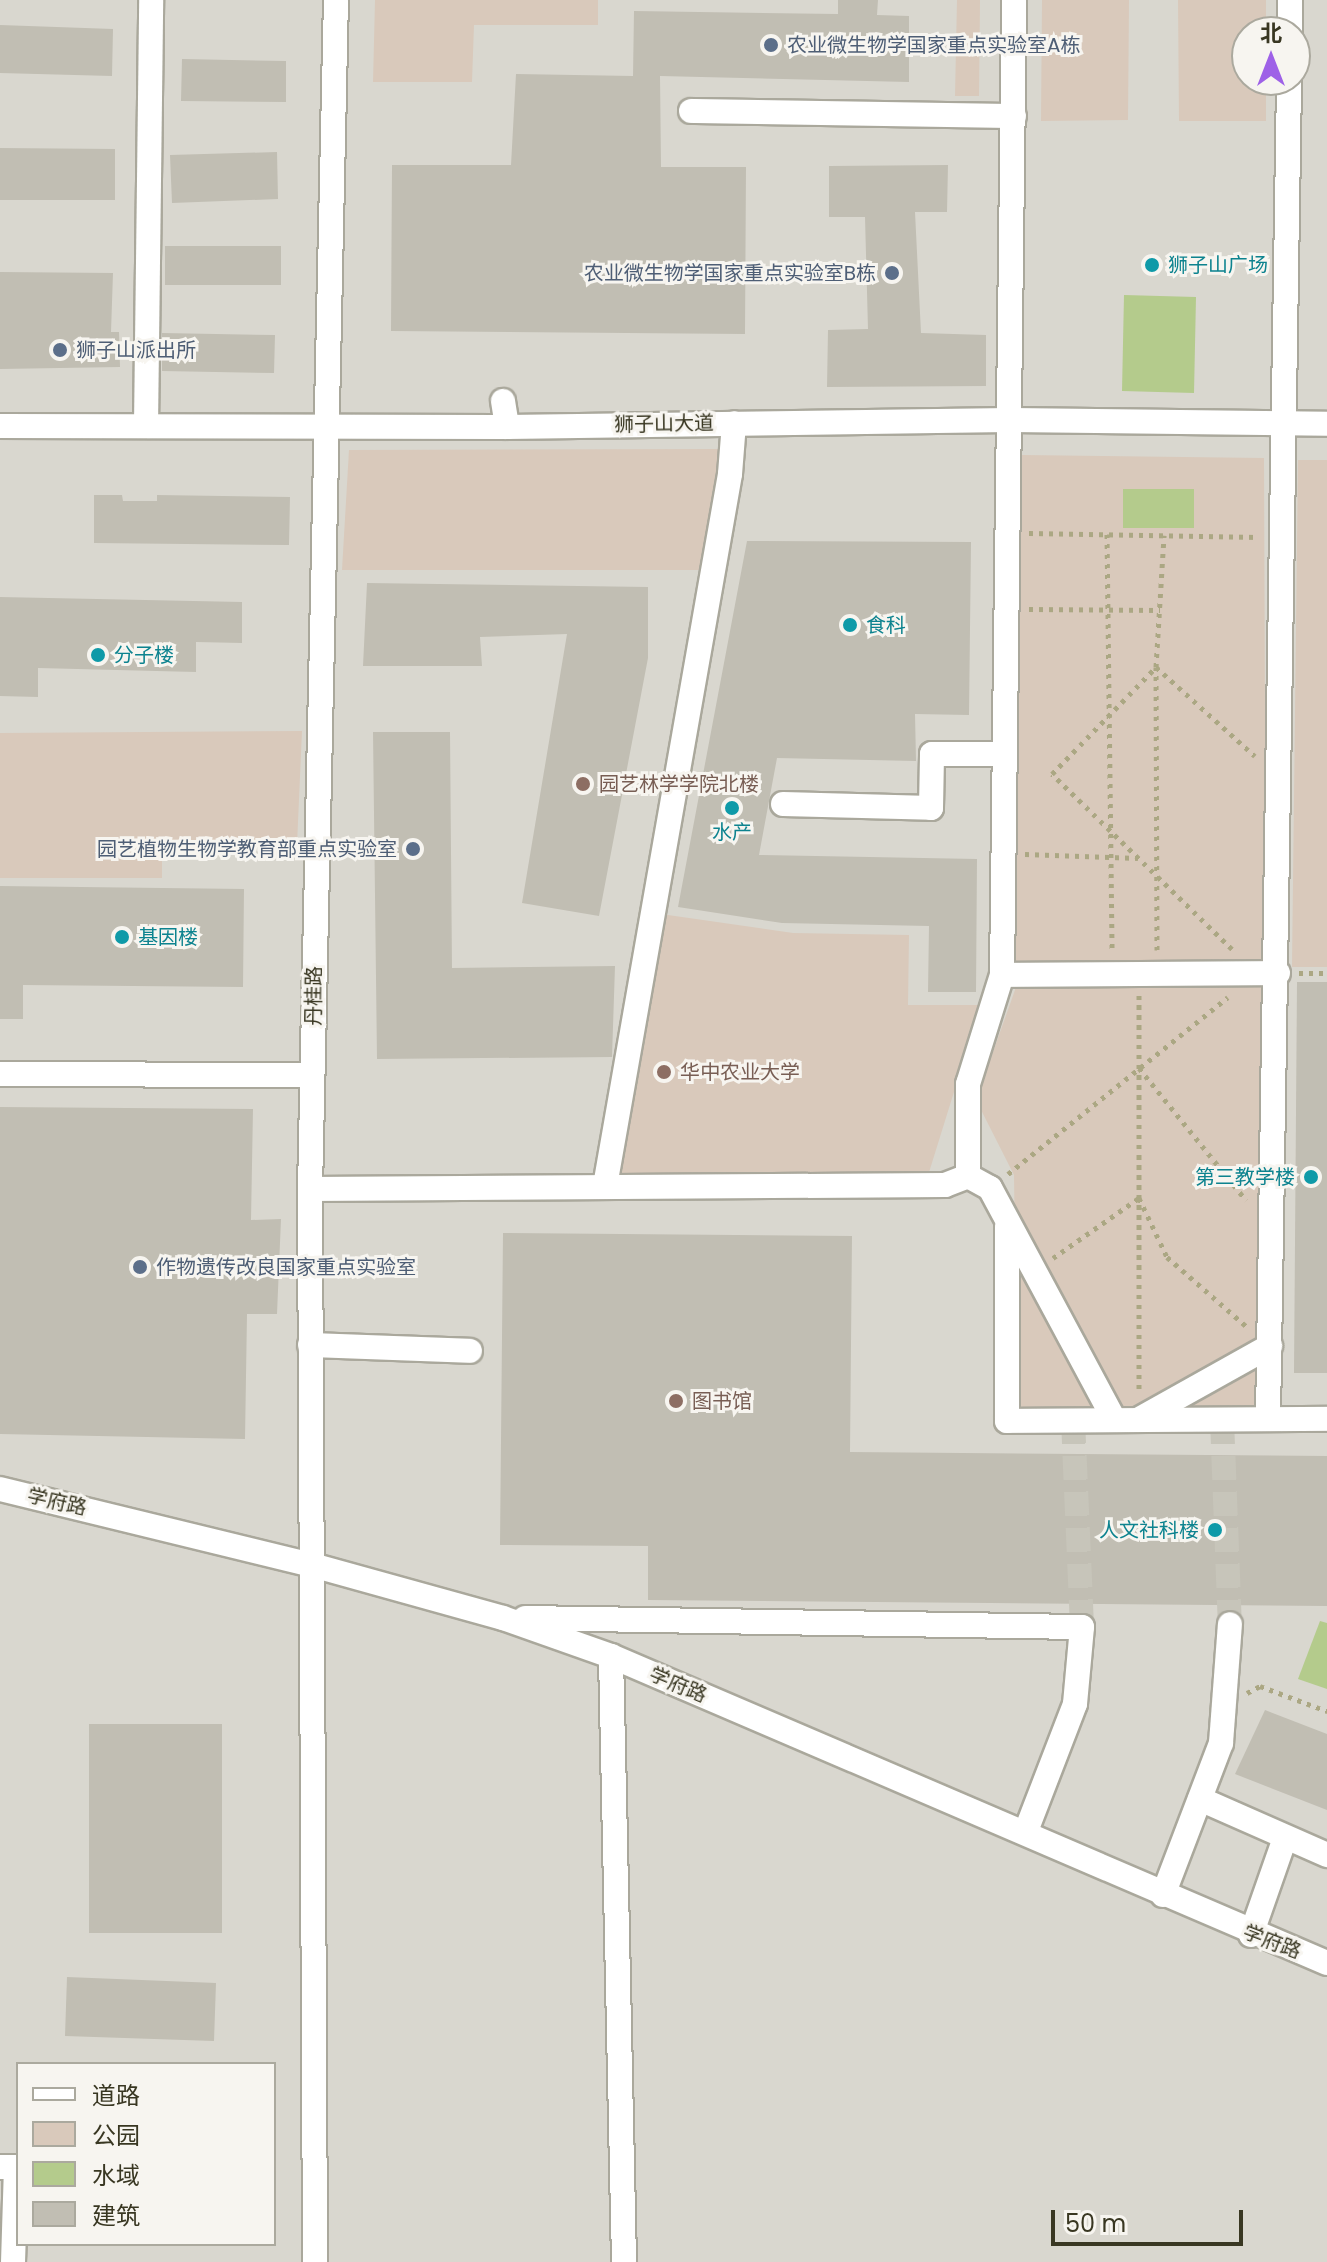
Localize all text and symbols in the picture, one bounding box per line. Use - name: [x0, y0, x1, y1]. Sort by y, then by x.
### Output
- north arrow: [1231, 16, 1311, 96]
- text: 北: [1260, 18, 1282, 49]
- place label: 农业微生物学国家重点实验室A栋: [787, 33, 1080, 57]
- marker: 农业微生物学国家重点实验室A栋: [762, 36, 780, 54]
- place label: 狮子山广场: [1168, 253, 1268, 277]
- marker: 狮子山广场: [1143, 256, 1161, 274]
- place label: 农业微生物学国家重点实验室B栋: [584, 261, 876, 285]
- marker: 农业微生物学国家重点实验室B栋: [883, 264, 901, 282]
- place label: 狮子山派出所: [76, 338, 196, 362]
- marker: 狮子山派出所: [51, 341, 69, 359]
- street label: 狮子山大道: [614, 411, 714, 437]
- place label: 食科: [866, 613, 906, 637]
- marker: 食科: [841, 616, 859, 634]
- place label: 分子楼: [114, 643, 174, 667]
- marker: 分子楼: [89, 646, 107, 664]
- place label: 园艺林学学院北楼: [599, 772, 759, 796]
- marker: 园艺林学学院北楼: [574, 775, 592, 793]
- marker: 水产: [723, 799, 741, 817]
- place label: 水产: [712, 820, 752, 844]
- place label: 园艺植物生物学教育部重点实验室: [97, 837, 397, 861]
- marker: 园艺植物生物学教育部重点实验室: [404, 840, 422, 858]
- place label: 基因楼: [138, 925, 198, 949]
- marker: 基因楼: [113, 928, 131, 946]
- street label: 丹桂路: [301, 966, 327, 1026]
- place label: 华中农业大学: [680, 1060, 800, 1084]
- marker: 华中农业大学: [655, 1063, 673, 1081]
- place label: 第三教学楼: [1195, 1165, 1295, 1189]
- marker: 第三教学楼: [1302, 1168, 1320, 1186]
- place label: 作物遗传改良国家重点实验室: [156, 1255, 416, 1279]
- marker: 作物遗传改良国家重点实验室: [131, 1258, 149, 1276]
- place label: 图书馆: [692, 1389, 752, 1413]
- marker: 图书馆: [667, 1392, 685, 1410]
- street label: 学府路: [25, 1484, 89, 1520]
- place label: 人文社科楼: [1099, 1518, 1199, 1542]
- marker: 人文社科楼: [1206, 1521, 1224, 1539]
- street label: 学府路: [646, 1662, 710, 1708]
- street label: 学府路: [1240, 1920, 1304, 1964]
- legend: [16, 2062, 276, 2246]
- text: 道路: [92, 2079, 140, 2112]
- text: 公园: [92, 2119, 140, 2152]
- text: 水域: [92, 2159, 140, 2192]
- scale bar: [1055, 2194, 1247, 2244]
- text: 建筑: [92, 2199, 140, 2232]
- text: 50 m: [1065, 2207, 1126, 2240]

